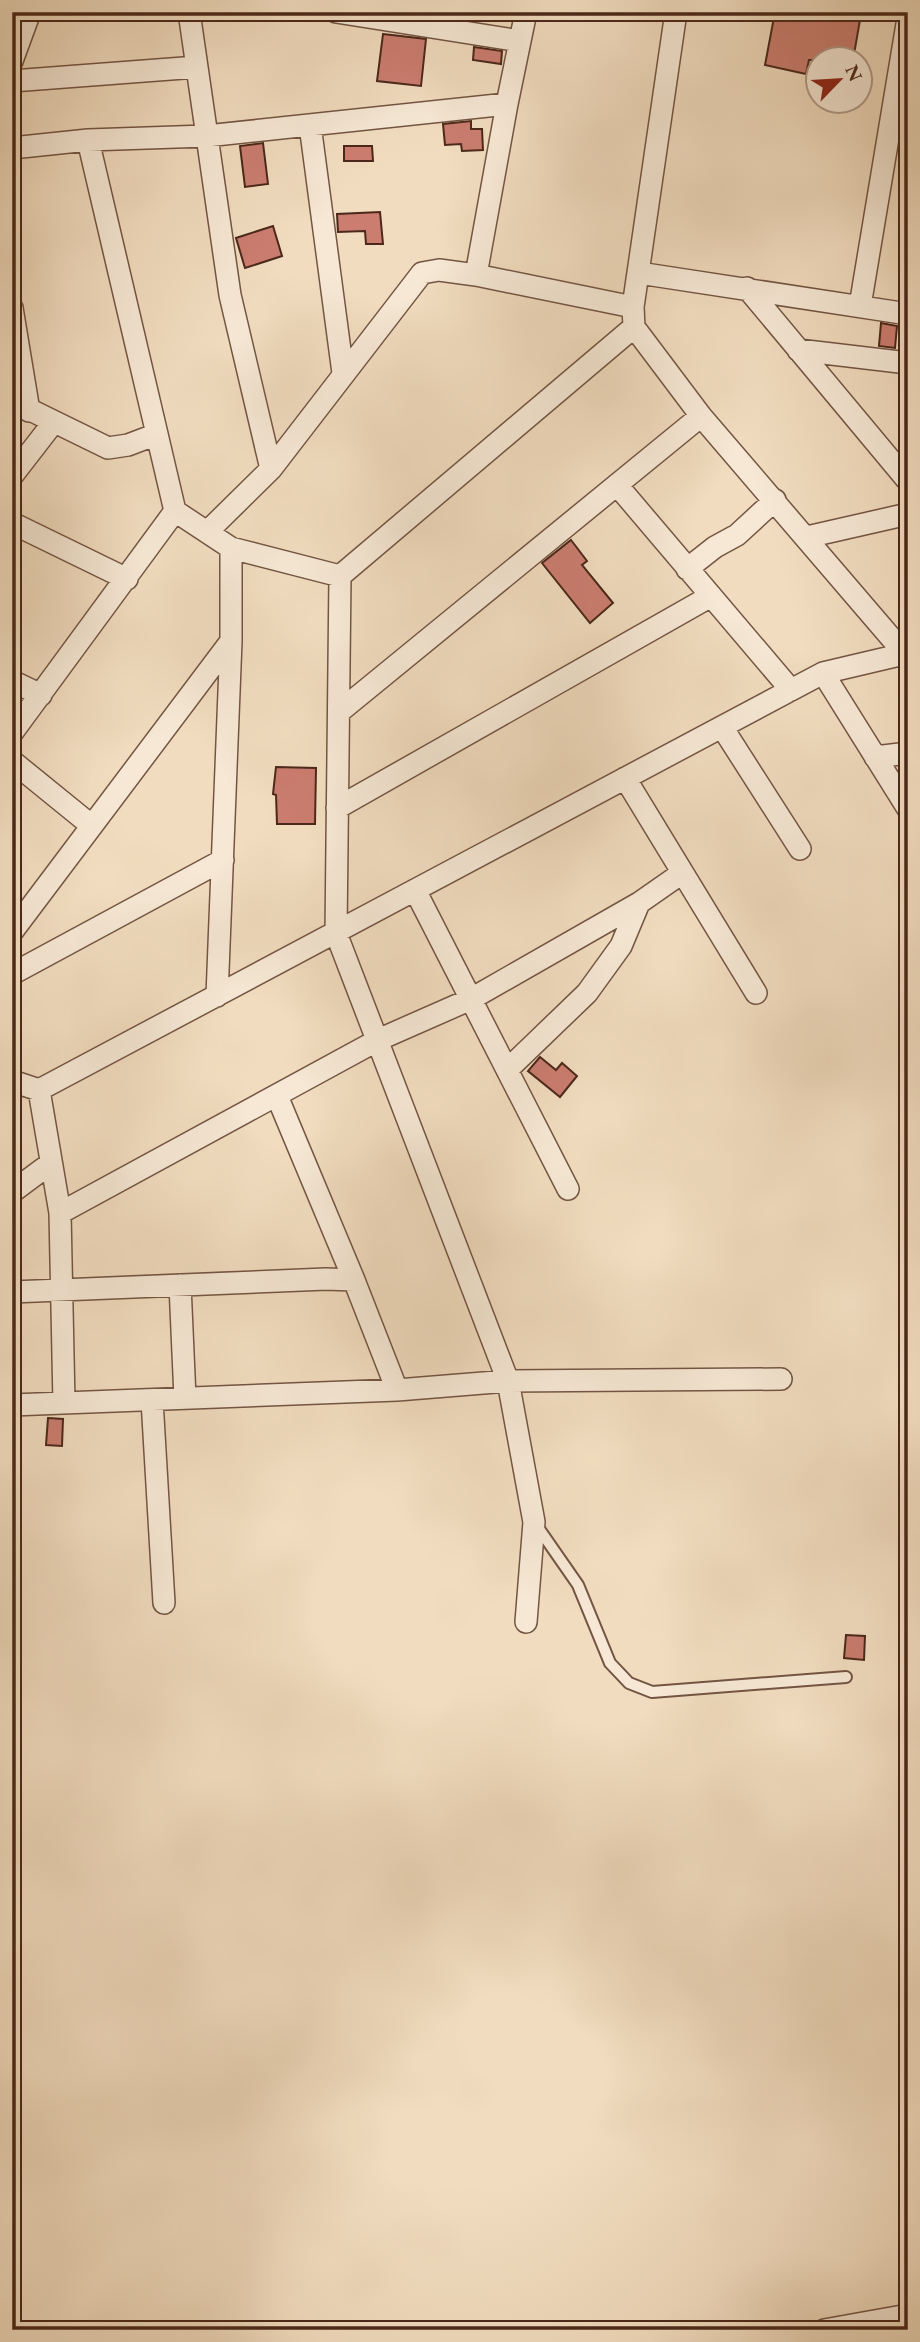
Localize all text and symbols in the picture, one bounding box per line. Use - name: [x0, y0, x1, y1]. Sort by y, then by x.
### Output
- north arrow: [804, 46, 874, 116]
- text: N: [839, 61, 869, 86]

